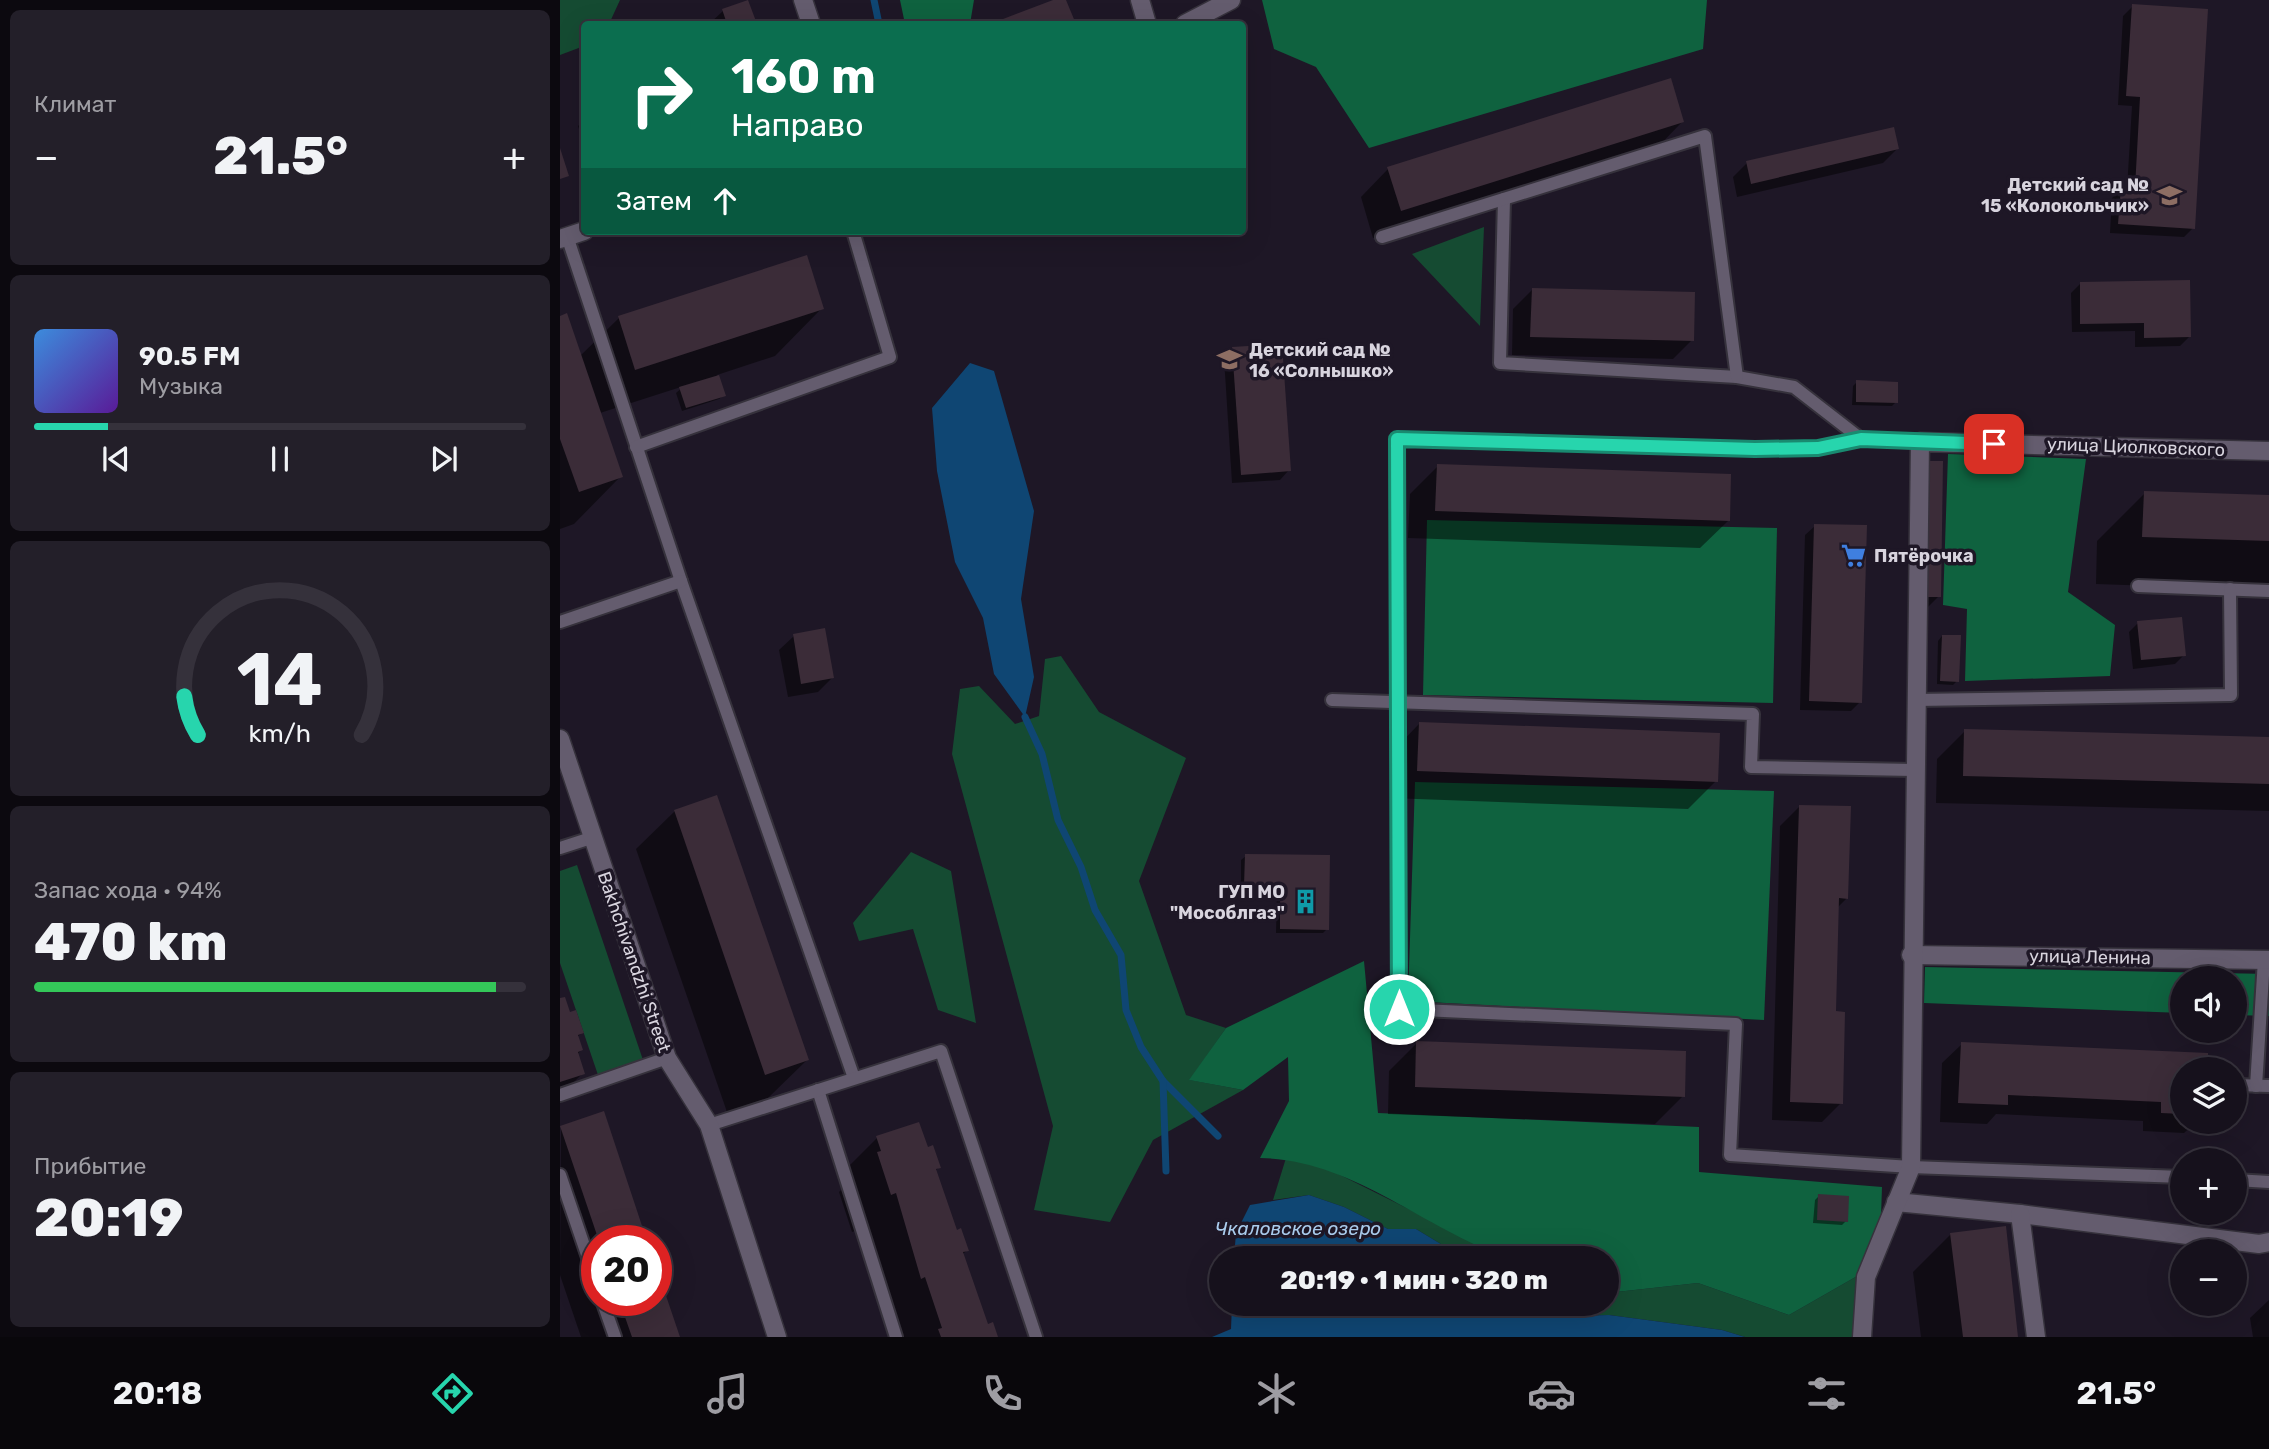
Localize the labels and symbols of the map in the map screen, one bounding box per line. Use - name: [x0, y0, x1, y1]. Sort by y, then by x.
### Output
- place label: Детский сад № 15 «Колокольчик»: [1981, 174, 2149, 217]
- school or university icon: Детский сад № 15 «Колокольчик»: [2155, 181, 2183, 209]
- place label: Детский сад № 16 «Солнышко»: [1249, 339, 1393, 382]
- school or university icon: Детский сад № 16 «Солнышко»: [1215, 346, 1243, 374]
- pin: [1964, 414, 2024, 474]
- street label: улица Циолковского: [2047, 433, 2225, 461]
- supermarket icon: Пятёрочка: [1840, 542, 1868, 570]
- place label: Пятёрочка: [1874, 545, 1974, 567]
- street label: Bakhchivandzhi Street: [593, 869, 675, 1055]
- place label: ГУП МО "Мособлгаз": [1170, 881, 1285, 924]
- building icon: ГУП МО "Мособлгаз": [1291, 888, 1319, 916]
- street label: улица Ленина: [2029, 945, 2151, 969]
- position arrow: [1362, 972, 1436, 1046]
- water label: Чкаловское озеро: [1215, 1217, 1381, 1240]
- speed limit sign: 20: [581, 1225, 672, 1316]

